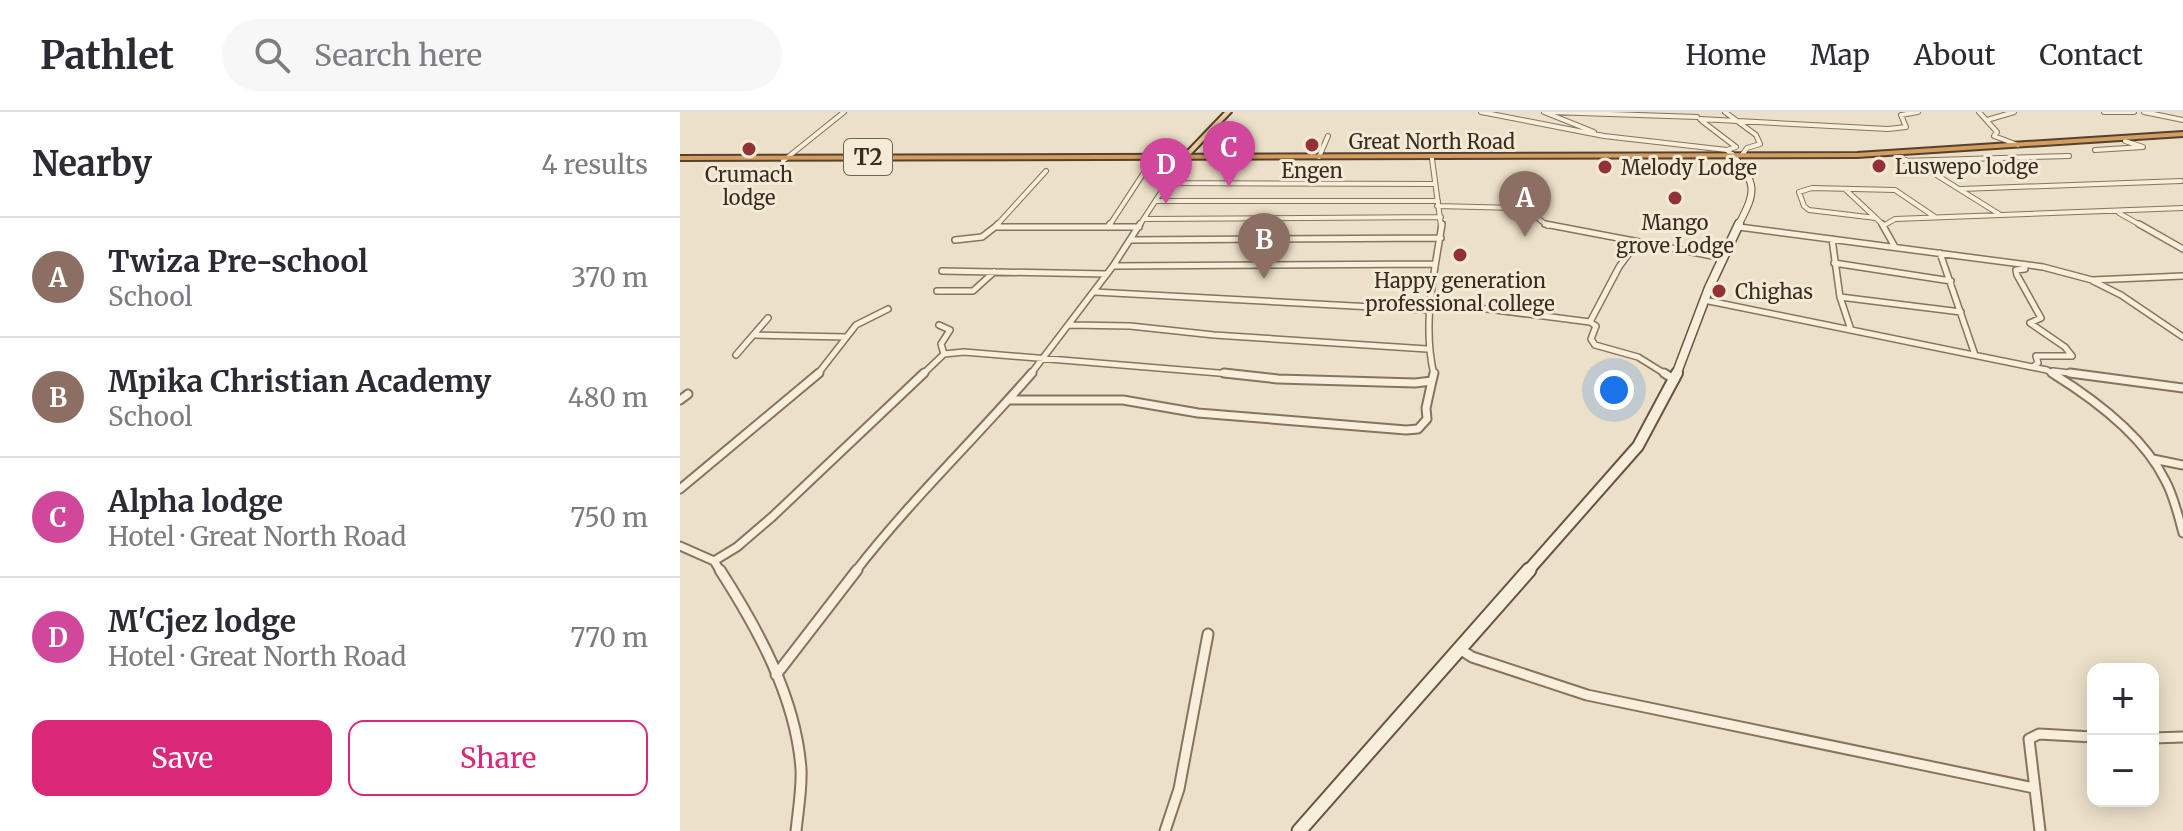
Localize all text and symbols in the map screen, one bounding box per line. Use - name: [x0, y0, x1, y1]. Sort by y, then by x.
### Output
- search box: [222, 19, 782, 91]
- text: Pathlet: [40, 32, 174, 79]
- icon: search: [250, 33, 294, 77]
- text: Search here: [314, 36, 482, 74]
- text: Home: [1685, 37, 1766, 73]
- text: Map: [1810, 37, 1870, 73]
- text: About: [1914, 37, 1995, 73]
- text: Contact: [2039, 37, 2143, 73]
- pin: C: [1203, 121, 1255, 187]
- street label: Great North Road: [1349, 129, 1515, 154]
- marker: Engen: [1303, 136, 1321, 154]
- pin: D: [1140, 138, 1192, 204]
- road number: T2: [844, 139, 892, 175]
- marker: Crumach lodge: [740, 140, 758, 158]
- text: Nearby: [32, 143, 152, 185]
- text: 4 results: [541, 148, 648, 181]
- place label: Luswepo lodge: [1895, 154, 2039, 179]
- place label: Melody Lodge: [1621, 155, 1757, 180]
- marker: Luswepo lodge: [1870, 157, 1888, 175]
- place label: Engen: [1281, 158, 1343, 183]
- marker: Melody Lodge: [1596, 158, 1614, 176]
- place label: Crumach lodge: [705, 162, 793, 210]
- pin: A: [1499, 171, 1551, 237]
- marker: Mango grove Lodge: [1666, 189, 1684, 207]
- place label: Mango grove Lodge: [1616, 210, 1734, 258]
- pin: B: [1238, 213, 1290, 279]
- text: Twiza Pre-school: [108, 242, 368, 280]
- marker: Happy generation professional college: [1451, 246, 1469, 264]
- text: A: [49, 261, 67, 294]
- text: 370 m: [571, 261, 648, 294]
- place label: Happy generation professional college: [1365, 268, 1555, 316]
- place label: Chighas: [1735, 279, 1813, 304]
- text: School: [108, 280, 193, 313]
- marker: Chighas: [1710, 282, 1728, 300]
- text: Mpika Christian Academy: [108, 362, 491, 400]
- your location: [1594, 370, 1634, 410]
- text: B: [49, 381, 67, 414]
- text: 480 m: [568, 381, 648, 414]
- text: School: [108, 400, 193, 433]
- text: Alpha lodge: [108, 482, 283, 520]
- text: C: [49, 501, 67, 534]
- text: 750 m: [570, 501, 648, 534]
- text: Hotel · Great North Road: [108, 520, 406, 553]
- text: M'Cjez lodge: [108, 602, 296, 640]
- text: D: [48, 621, 68, 654]
- text: 770 m: [570, 621, 648, 654]
- text: Hotel · Great North Road: [108, 640, 406, 673]
- map controls: [2087, 663, 2159, 807]
- button: +: [2087, 663, 2159, 735]
- button: Save: [32, 720, 332, 796]
- button: Share: [348, 720, 648, 796]
- button: −: [2087, 735, 2159, 807]

